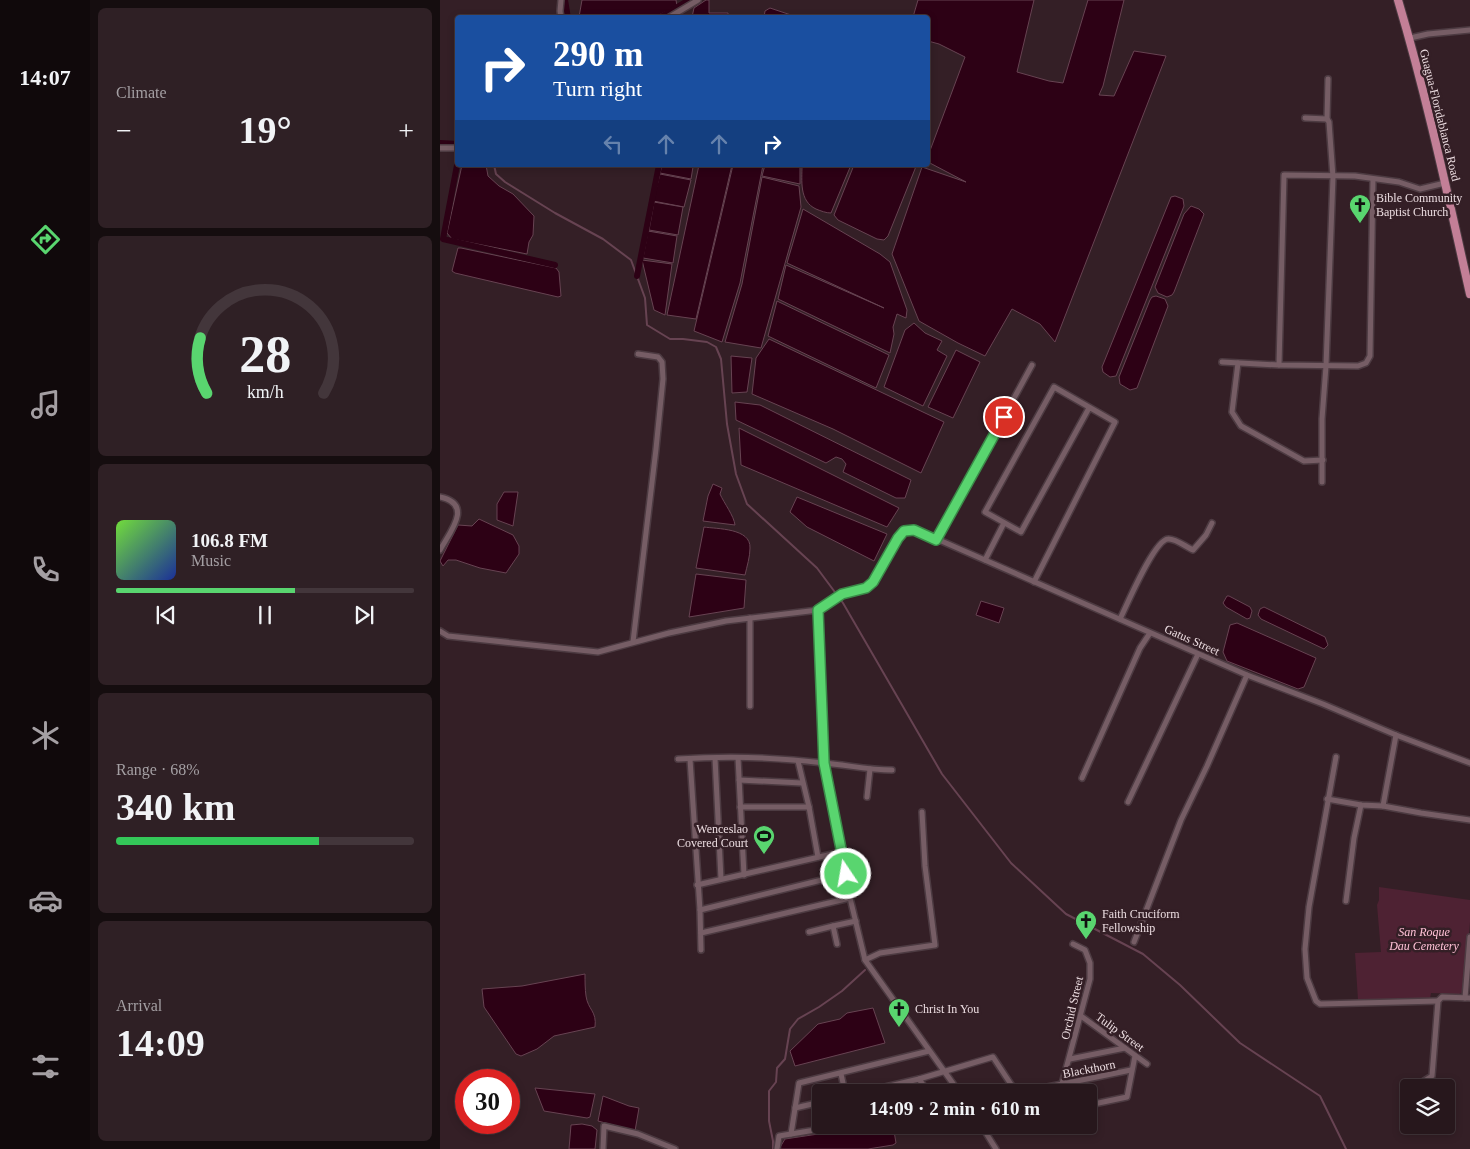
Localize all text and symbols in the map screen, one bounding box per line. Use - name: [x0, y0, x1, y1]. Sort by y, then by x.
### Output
- icon: right: [470, 35, 535, 100]
- text: 290 m: [553, 35, 643, 74]
- street label: Guagua-Floridablanca Road: [1417, 48, 1463, 182]
- text: 14:07: [19, 65, 71, 90]
- text: Turn right: [553, 76, 642, 101]
- text: Climate: [116, 84, 167, 101]
- text: 19°: [238, 109, 292, 151]
- text: −: [116, 115, 132, 146]
- text: +: [398, 115, 414, 146]
- icon: left: [599, 130, 627, 158]
- icon: ahead: [652, 130, 680, 158]
- icon: ahead: [705, 130, 733, 158]
- icon: right: [758, 130, 786, 158]
- place label: Bible Community Baptist Church: [1376, 191, 1462, 219]
- church icon: Bible Community Baptist Church: [1348, 193, 1372, 224]
- icon: directions: [28, 222, 63, 257]
- text: 28: [239, 326, 291, 383]
- text: km/h: [247, 382, 283, 402]
- icon: music: [28, 387, 63, 422]
- pin: [983, 396, 1025, 438]
- icon: arrive: [990, 403, 1018, 431]
- text: 106.8 FM: [191, 530, 268, 551]
- icon: phone: [28, 552, 63, 587]
- text: Music: [191, 552, 231, 569]
- icon: previous: [152, 601, 180, 629]
- icon: pause: [251, 601, 279, 629]
- icon: next: [350, 601, 378, 629]
- street label: Gatus Street: [1162, 622, 1222, 659]
- icon: climate: [28, 718, 63, 753]
- text: Range · 68%: [116, 761, 200, 778]
- text: 340 km: [116, 786, 235, 828]
- place label: Wenceslao Covered Court: [677, 822, 749, 850]
- sports icon: Wenceslao Covered Court: [752, 824, 776, 855]
- position arrow: [819, 847, 871, 899]
- icon: car: [28, 883, 63, 918]
- place label: Faith Cruciform Fellowship: [1102, 907, 1180, 935]
- church icon: Faith Cruciform Fellowship: [1074, 909, 1098, 940]
- park label: San Roque Dau Cemetery: [1388, 925, 1459, 953]
- street label: Orchid Street: [1058, 974, 1086, 1041]
- text: Arrival: [116, 997, 162, 1014]
- church icon: Christ In You: [887, 997, 911, 1028]
- place label: Christ In You: [915, 1002, 979, 1016]
- street label: Tulip Street: [1093, 1010, 1148, 1055]
- text: 14:09: [116, 1022, 205, 1064]
- icon: filters: [28, 1049, 63, 1084]
- street label: Blackthorn: [1061, 1057, 1117, 1081]
- speed limit sign: 30: [455, 1069, 520, 1134]
- map controls: [1400, 1079, 1455, 1134]
- button: layers: [1400, 1079, 1455, 1134]
- text: 14:09 · 2 min · 610 m: [869, 1098, 1040, 1119]

